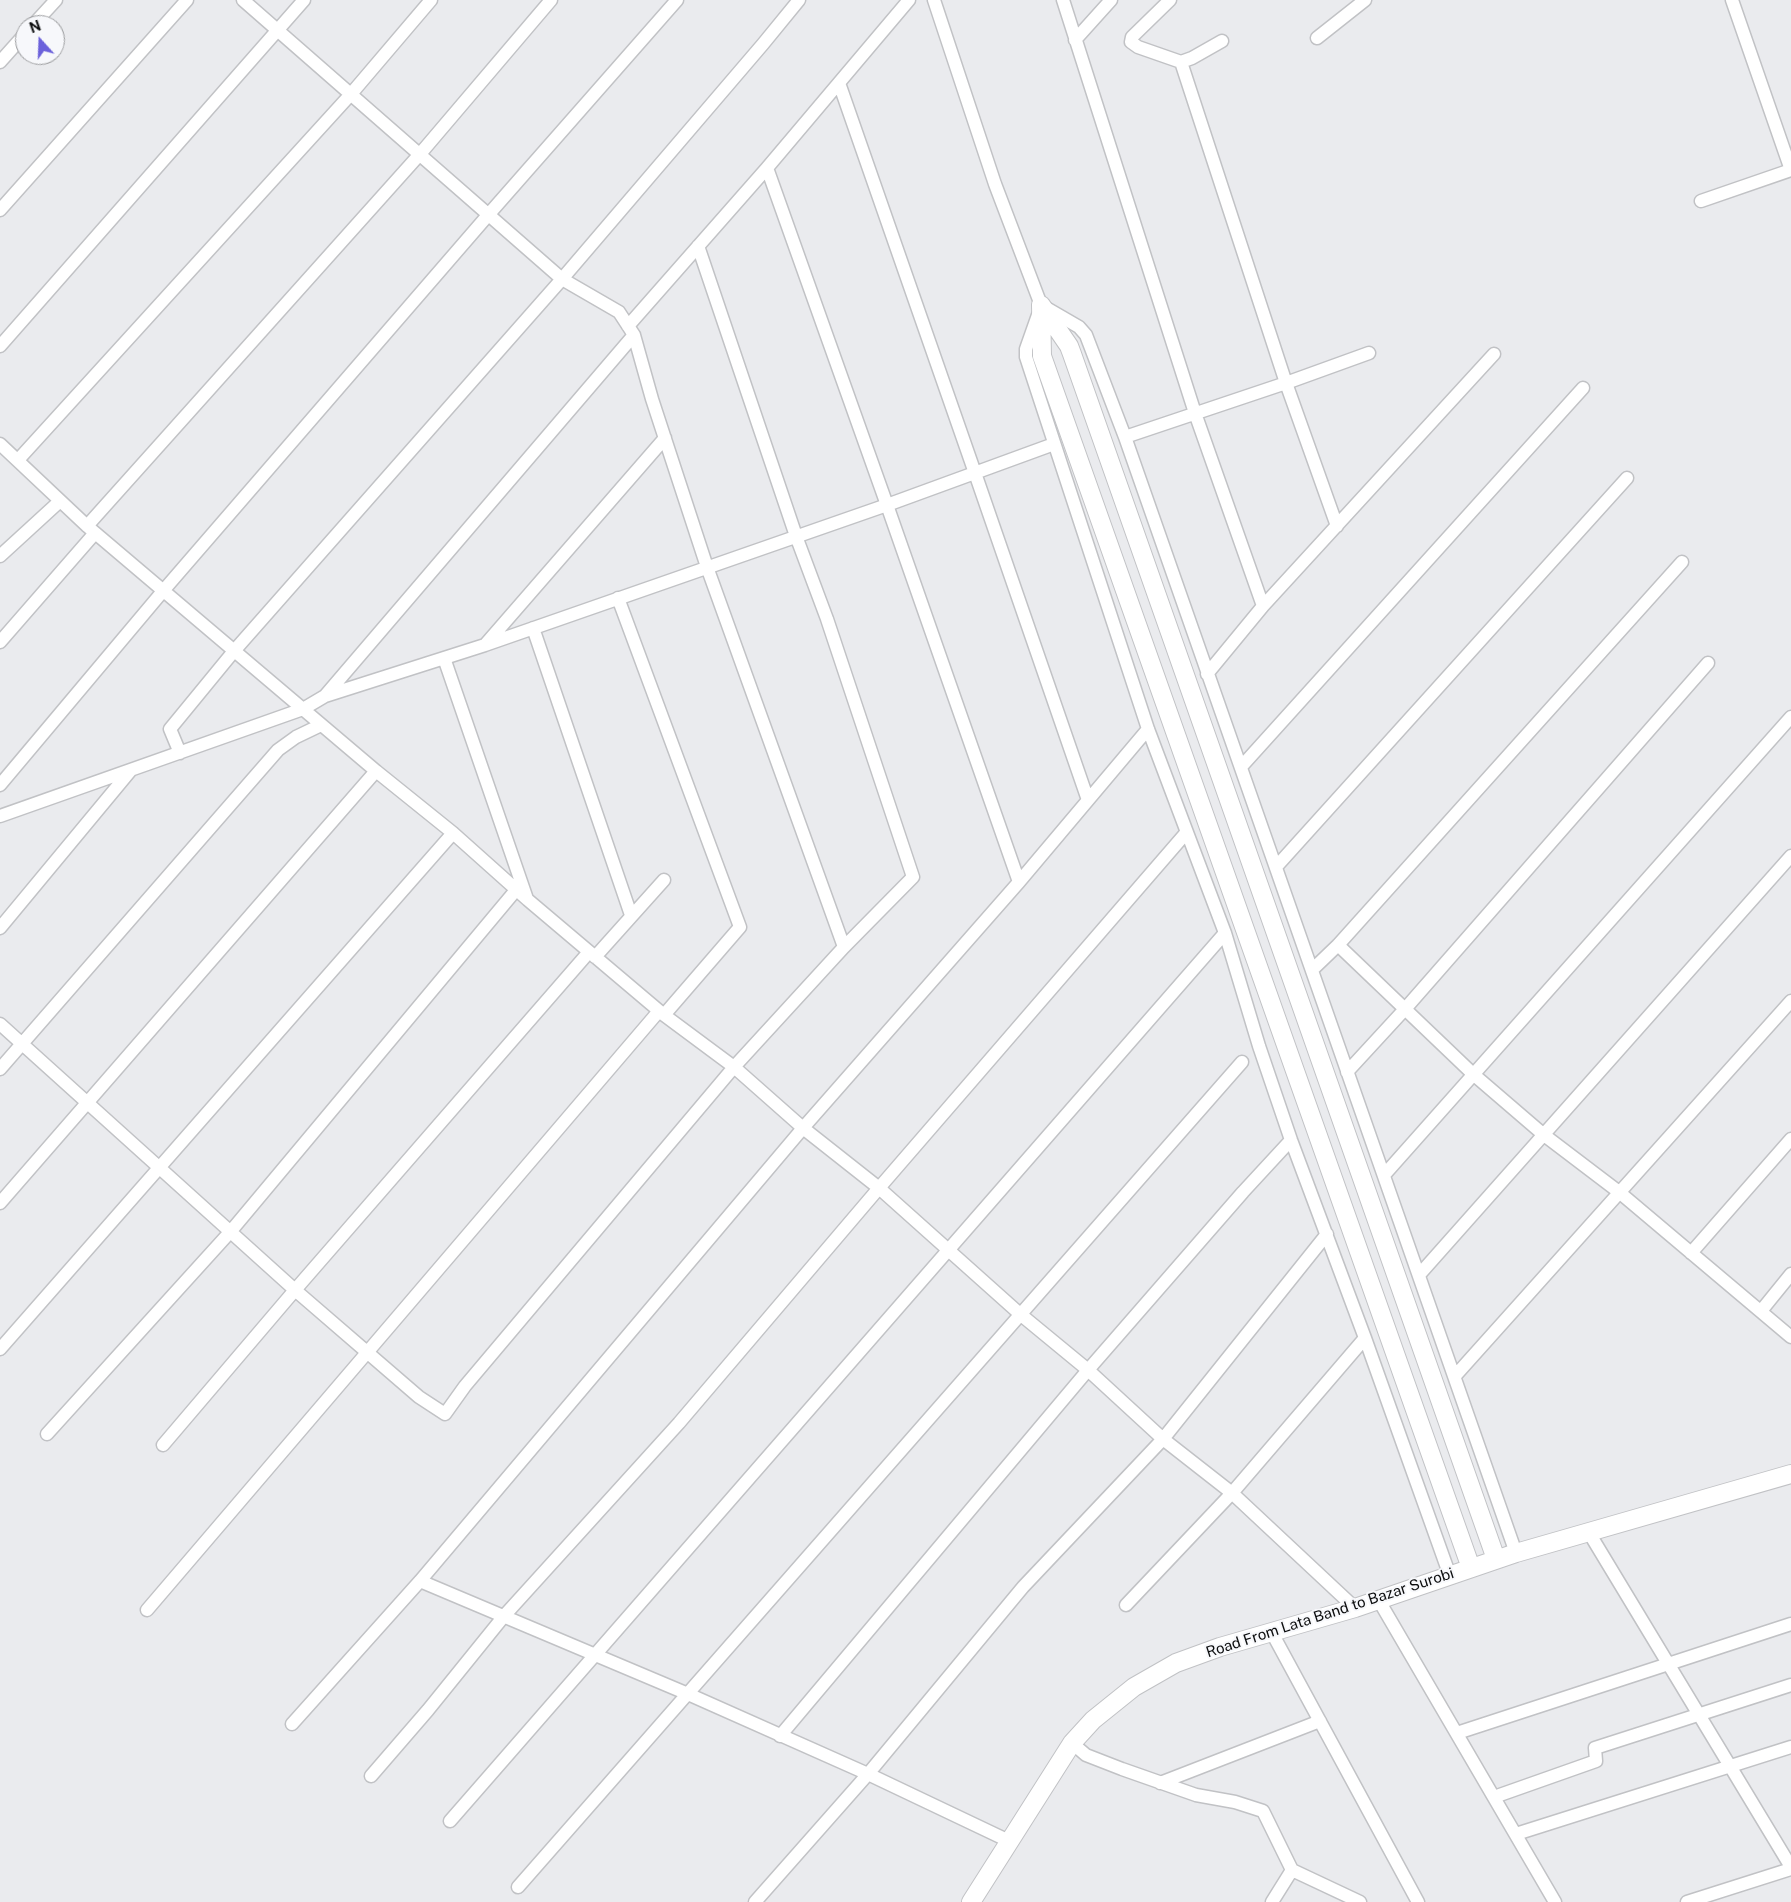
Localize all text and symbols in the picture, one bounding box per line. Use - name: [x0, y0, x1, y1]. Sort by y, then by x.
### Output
- north arrow: [15, 15, 65, 65]
- text: N: [27, 17, 43, 36]
- street label: Road From Lata Band to Bazar Surobi: [1204, 1564, 1456, 1662]

